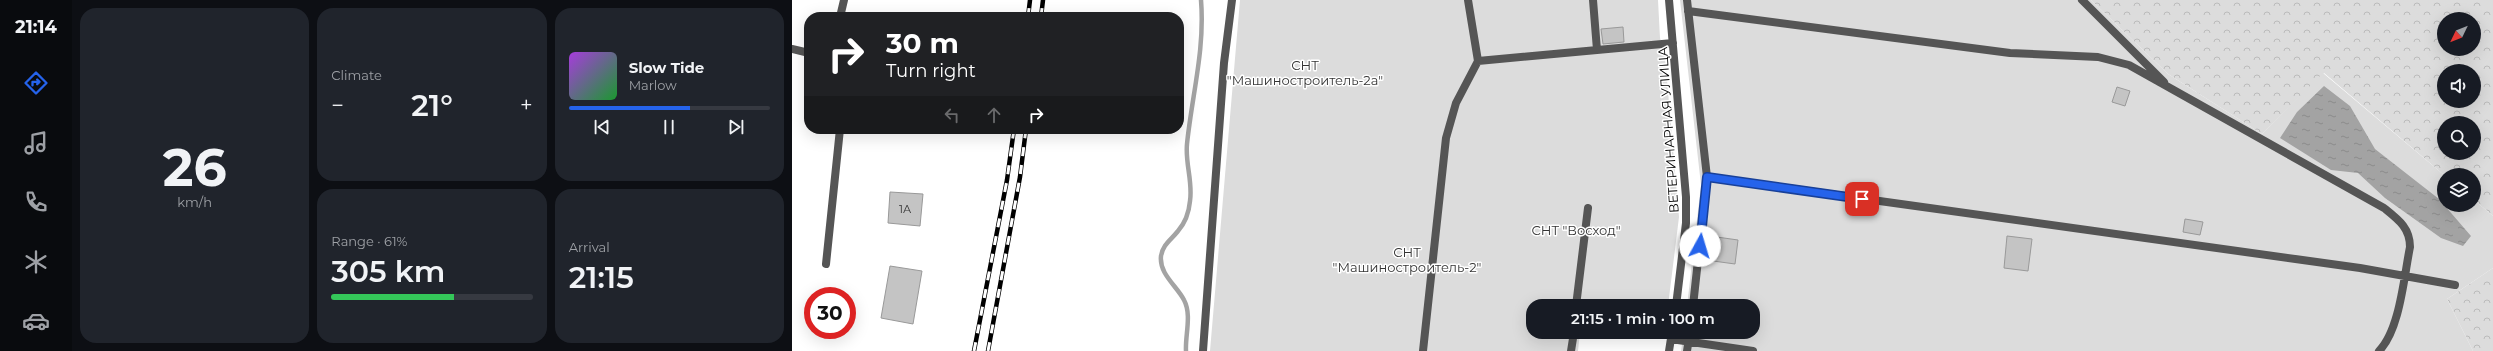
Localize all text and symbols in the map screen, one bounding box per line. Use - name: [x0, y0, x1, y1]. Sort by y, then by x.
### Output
- north arrow: [2437, 12, 2481, 56]
- map controls: [2437, 12, 2481, 212]
- text: 21:14: [15, 16, 57, 38]
- text: 30 m: [886, 26, 959, 60]
- icon: right: [820, 28, 872, 80]
- street label: ВЕТЕРИНАРНАЯ УЛИЦА: [1654, 46, 1682, 214]
- park label: СНТ "Машиностроитель-2а": [1227, 57, 1383, 88]
- text: Slow Tide: [629, 58, 704, 77]
- text: Turn right: [886, 60, 976, 82]
- button: sound: [2437, 64, 2481, 108]
- text: Climate: [331, 67, 382, 83]
- icon: directions: [22, 69, 50, 97]
- text: Marlow: [629, 77, 677, 93]
- text: 21°: [411, 87, 453, 124]
- text: −: [331, 92, 344, 119]
- text: +: [520, 92, 533, 119]
- icon: left: [941, 104, 963, 126]
- icon: ahead: [983, 104, 1005, 126]
- icon: right: [1025, 104, 1047, 126]
- icon: previous: [591, 116, 613, 138]
- icon: pause: [658, 116, 680, 138]
- icon: next: [725, 116, 747, 138]
- button: search: [2437, 116, 2481, 160]
- icon: music: [22, 129, 50, 157]
- text: 26: [163, 136, 227, 199]
- button: layers: [2437, 168, 2481, 212]
- pin: [1845, 182, 1879, 216]
- icon: phone: [22, 188, 50, 216]
- icon: arrive: [1851, 188, 1873, 210]
- text: km/h: [177, 194, 212, 210]
- house number: 1А: [899, 202, 912, 216]
- park label: СНТ "Восход": [1531, 222, 1621, 238]
- position arrow: [1679, 225, 1721, 267]
- text: Range · 61%: [331, 233, 407, 249]
- text: Arrival: [569, 239, 610, 255]
- park label: СНТ "Машиностроитель-2": [1333, 244, 1481, 275]
- icon: climate: [22, 248, 50, 276]
- text: 305 km: [331, 253, 445, 290]
- text: 21:15: [569, 259, 634, 296]
- speed limit sign: 30: [804, 287, 856, 339]
- icon: car: [22, 307, 50, 335]
- text: 21:15 · 1 min · 100 m: [1571, 309, 1715, 328]

